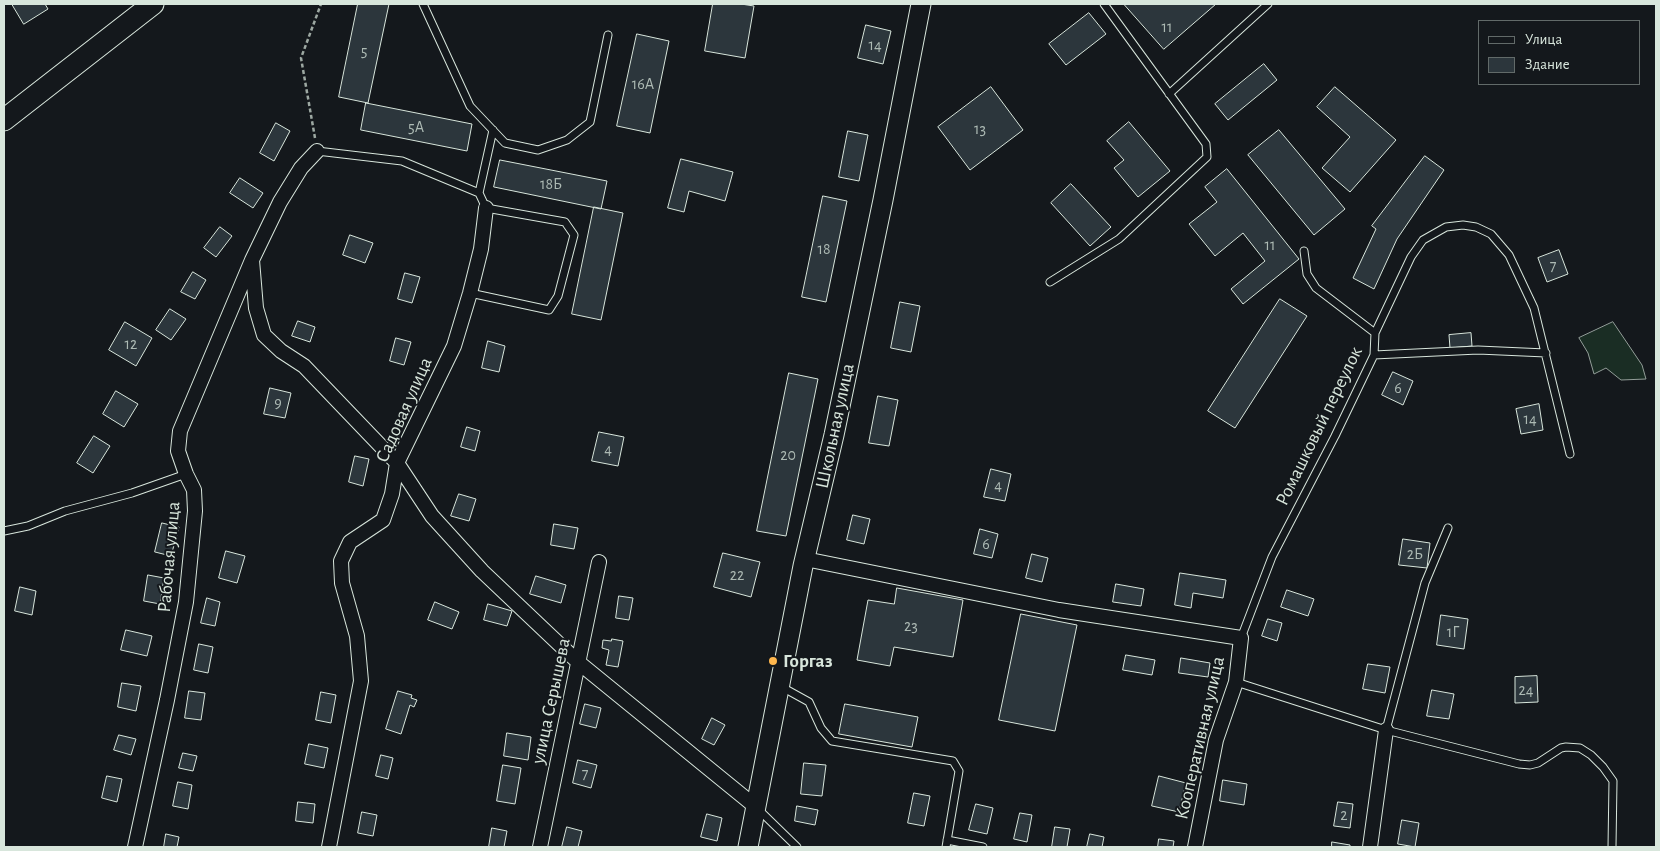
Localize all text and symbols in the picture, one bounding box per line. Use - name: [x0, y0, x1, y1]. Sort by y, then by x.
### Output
- house number: 11: [1161, 17, 1173, 37]
- legend: [1478, 20, 1640, 85]
- text: Улица: [1525, 32, 1562, 47]
- house number: 14: [868, 35, 882, 55]
- house number: 5: [361, 41, 367, 61]
- text: Здание: [1525, 57, 1570, 72]
- house number: 16А: [632, 74, 654, 94]
- house number: 5А: [408, 117, 424, 137]
- house number: 13: [974, 119, 986, 139]
- house number: 18Б: [540, 174, 562, 194]
- house number: 11: [1264, 235, 1276, 255]
- house number: 18: [817, 239, 831, 259]
- house number: 7: [1550, 256, 1556, 276]
- house number: 12: [125, 334, 137, 354]
- street label: Ромашковый переулок: [1271, 343, 1367, 509]
- street label: Садовая улица: [371, 354, 437, 466]
- street label: Школьная улица: [811, 361, 859, 491]
- house number: 6: [1394, 378, 1402, 398]
- house number: 9: [274, 393, 282, 413]
- house number: 14: [1523, 409, 1537, 429]
- house number: 4: [604, 439, 612, 459]
- house number: 20: [780, 445, 796, 465]
- house number: 4: [994, 475, 1002, 495]
- street label: Рабочая улица: [153, 501, 185, 613]
- house number: 6: [982, 534, 990, 554]
- house number: 2Б: [1407, 544, 1423, 564]
- house number: 22: [730, 565, 744, 585]
- house number: 23: [904, 616, 918, 636]
- house number: 1Г: [1447, 622, 1459, 642]
- street label: улица Серышева: [527, 636, 575, 766]
- place label: Горгаз: [783, 650, 832, 672]
- street label: Кооперативная улица: [1170, 654, 1230, 822]
- marker: Горгаз: [767, 655, 779, 667]
- house number: 24: [1519, 680, 1533, 700]
- house number: 7: [582, 764, 588, 784]
- house number: 2: [1340, 805, 1348, 825]

